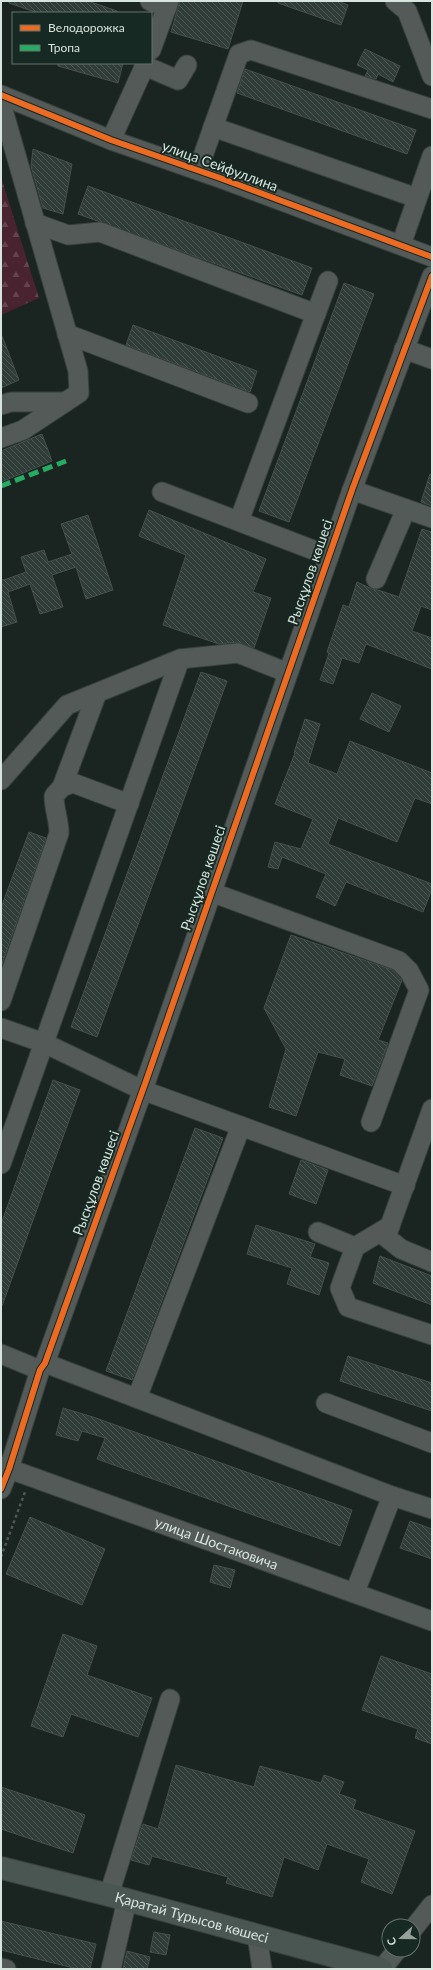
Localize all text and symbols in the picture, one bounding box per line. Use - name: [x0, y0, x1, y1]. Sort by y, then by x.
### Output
- legend: [12, 12, 152, 64]
- text: Велодорожка: [48, 20, 125, 35]
- text: Тропа: [48, 40, 80, 55]
- street label: улица Сейфуллина: [160, 137, 280, 194]
- street label: Рысқұлов көшесі: [284, 517, 335, 627]
- street label: Рысқұлов көшесі: [177, 823, 228, 933]
- street label: Рысқұлов көшесі: [69, 1128, 122, 1237]
- street label: улица Шостаковича: [153, 1513, 280, 1573]
- street label: Қаратай Тұрысов көшесі: [113, 1888, 270, 1946]
- north arrow: [381, 1918, 421, 1958]
- text: С: [384, 1935, 399, 1947]

